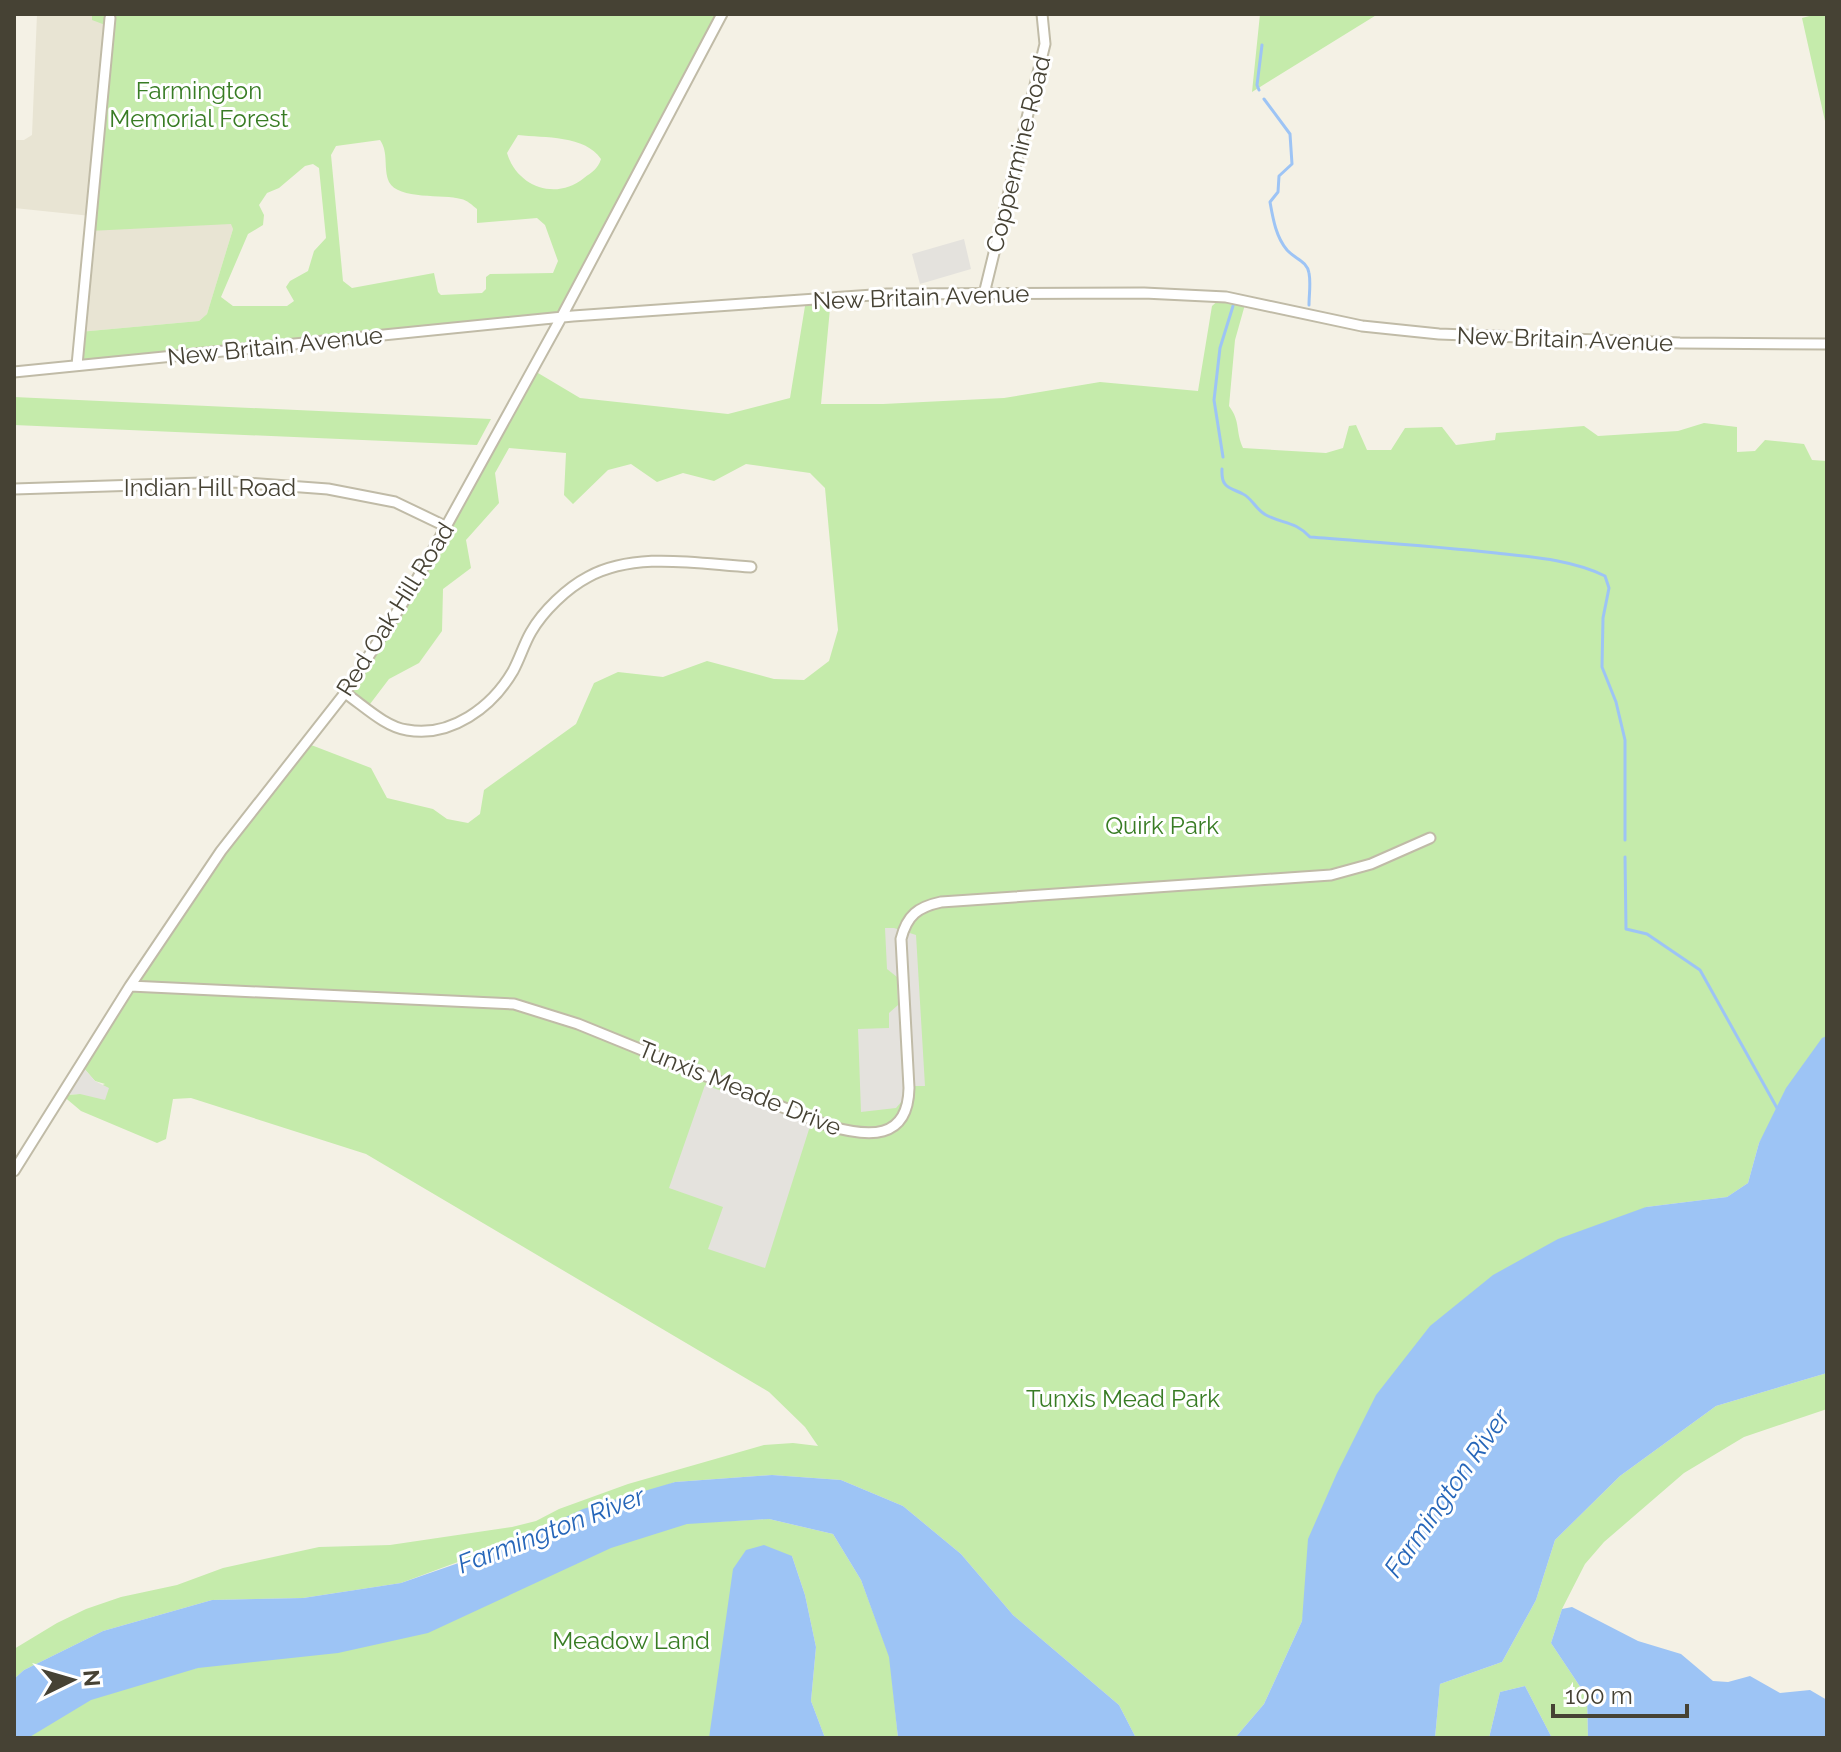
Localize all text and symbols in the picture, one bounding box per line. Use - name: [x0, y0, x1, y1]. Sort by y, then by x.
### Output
- street label: Coppermine Road: [980, 53, 1056, 255]
- park label: Farmington Memorial Forest: [109, 76, 289, 133]
- street label: New Britain Avenue: [812, 279, 1030, 315]
- street label: New Britain Avenue: [166, 320, 384, 372]
- street label: New Britain Avenue: [1456, 321, 1674, 357]
- street label: Indian Hill Road: [124, 473, 296, 502]
- street label: Red Oak Hill Road: [330, 517, 460, 701]
- park label: Quirk Park: [1105, 811, 1219, 840]
- street label: Tunxis Meade Drive: [634, 1034, 846, 1142]
- park label: Tunxis Mead Park: [1026, 1384, 1220, 1413]
- water label: Farmington River: [1378, 1402, 1517, 1583]
- water label: Farmington River: [453, 1480, 650, 1579]
- park label: Meadow Land: [552, 1626, 710, 1655]
- north arrow: [32, 1640, 112, 1720]
- scale bar: [1553, 1668, 1687, 1718]
- text: N: [78, 1669, 106, 1688]
- text: 100 m: [1565, 1681, 1633, 1710]

